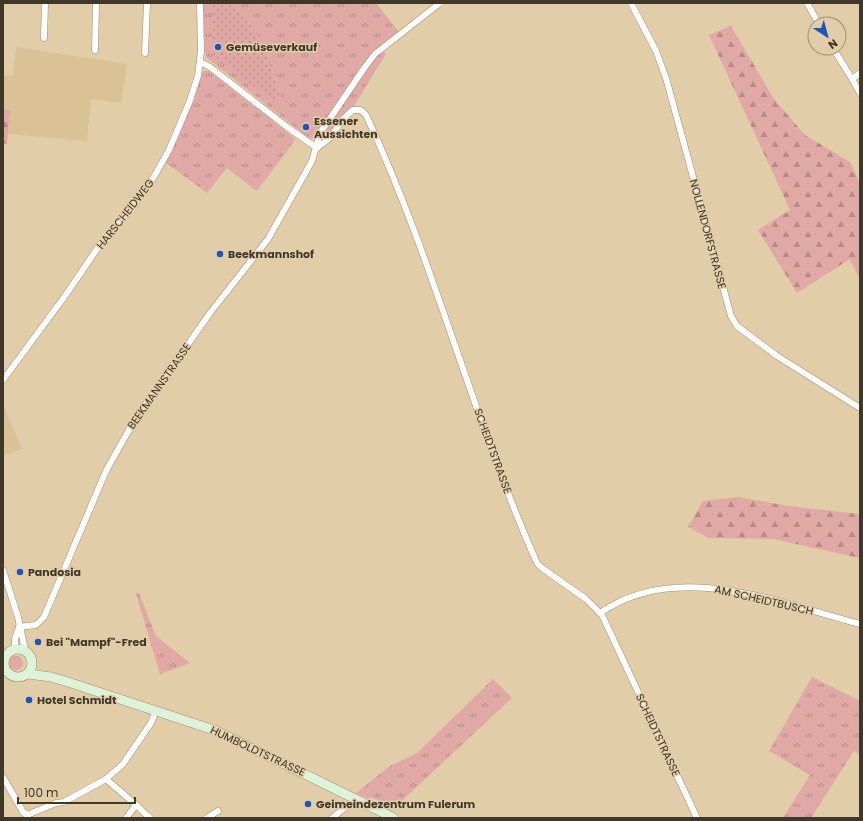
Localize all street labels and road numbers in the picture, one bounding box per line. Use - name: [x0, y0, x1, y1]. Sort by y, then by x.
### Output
- street label: HARSCHEIDWEG: [92, 175, 158, 253]
- street label: NOLLENDORFSTRASSE: [686, 177, 730, 291]
- street label: BEEKMANNSTRASSE: [123, 340, 195, 432]
- street label: SCHEIDTSTRASSE: [470, 406, 516, 496]
- street label: AM SCHEIDTBUSCH: [713, 581, 815, 619]
- street label: SCHEIDTSTRASSE: [632, 691, 684, 779]
- street label: HUMBOLDTSTRASSE: [208, 722, 308, 780]

